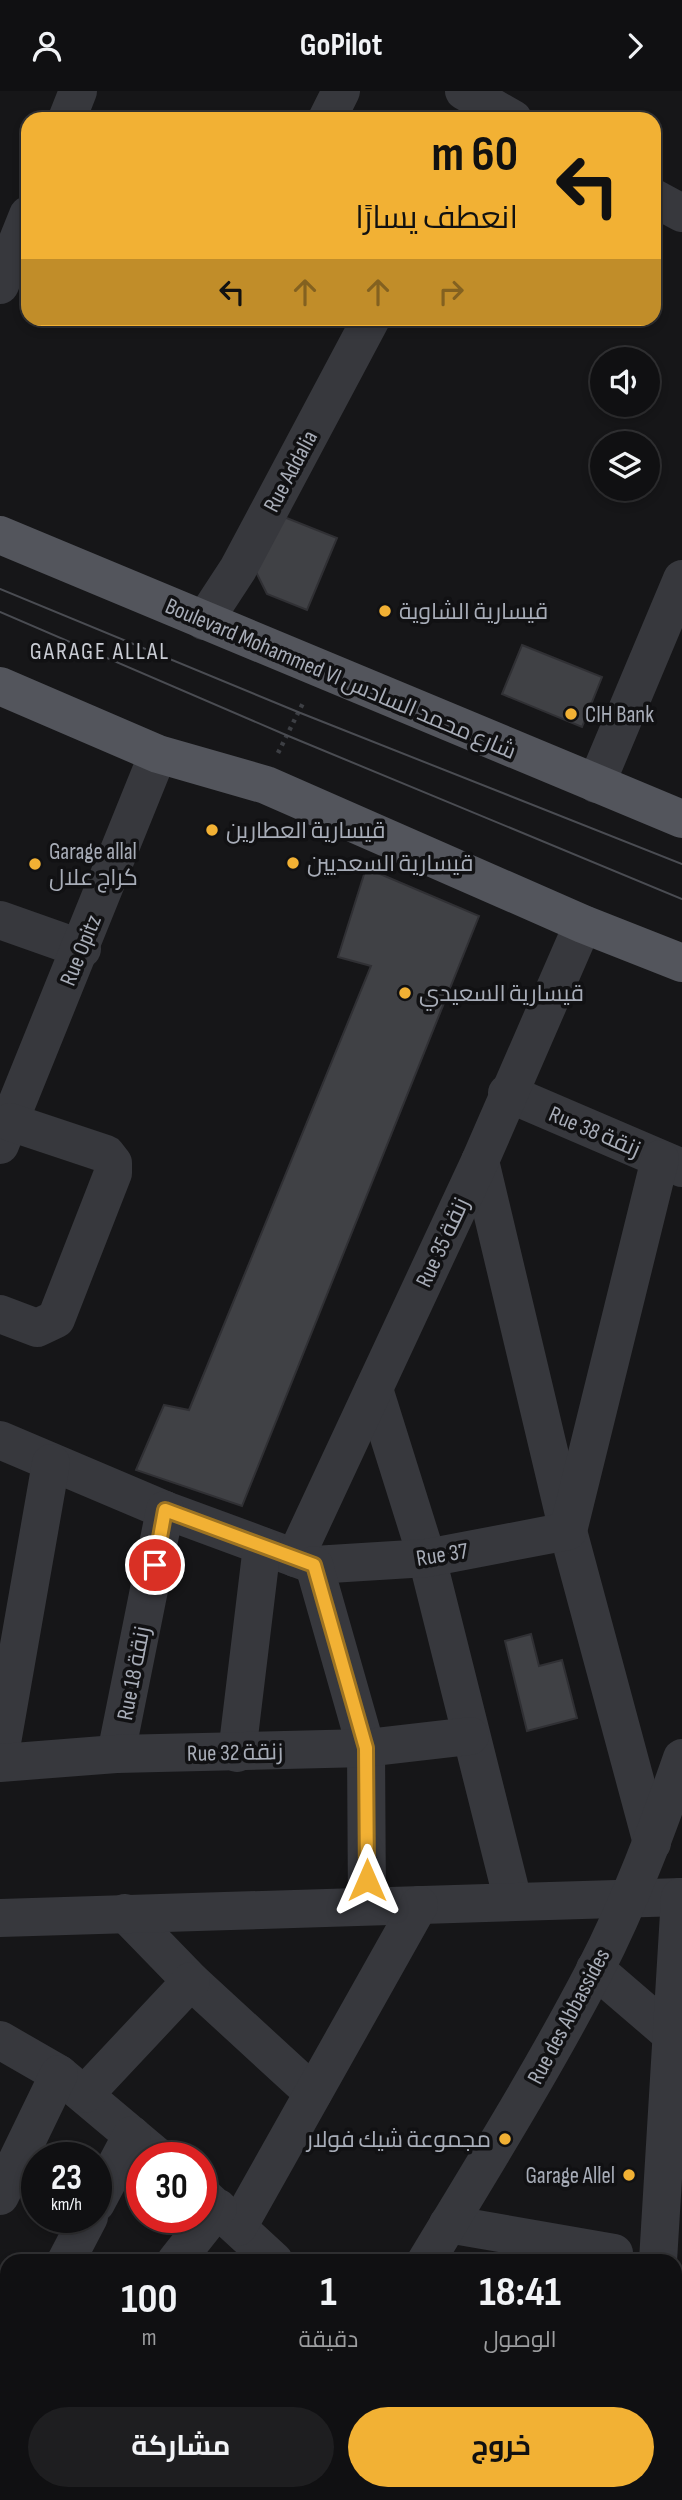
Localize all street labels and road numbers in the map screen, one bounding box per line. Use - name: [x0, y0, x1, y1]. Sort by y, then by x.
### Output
- street label: Rue Addalia: [258, 426, 324, 517]
- street label: Boulevard Mohammed VI شارع محمد السادس: [160, 592, 520, 767]
- street label: Rue Opitz: [54, 911, 108, 990]
- street label: Rue 38 زنقة: [545, 1100, 645, 1164]
- street label: Rue 35 زنقة: [410, 1193, 476, 1292]
- street label: Rue 37: [414, 1537, 470, 1573]
- street label: Rue 18 زنقة: [111, 1624, 157, 1723]
- street label: Rue 32 زنقة: [187, 1738, 283, 1768]
- street label: Rue des Abbassides: [521, 1944, 616, 2089]

